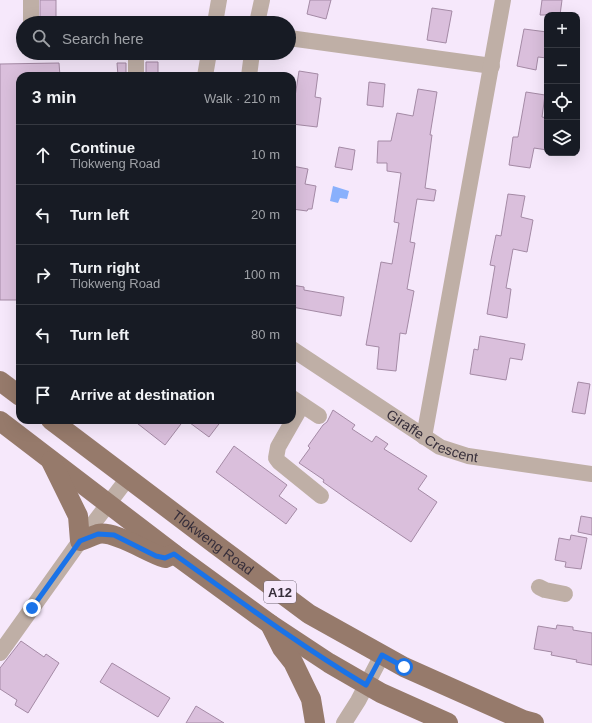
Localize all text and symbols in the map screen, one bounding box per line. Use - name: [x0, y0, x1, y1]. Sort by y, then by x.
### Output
- map controls: [544, 12, 580, 156]
- button: +: [544, 12, 580, 48]
- search box: [16, 16, 296, 60]
- icon: search: [30, 27, 52, 49]
- text: Search here: [62, 30, 144, 47]
- button: −: [544, 48, 580, 84]
- button: locate: [544, 84, 580, 120]
- text: 3 min: [32, 88, 76, 107]
- text: Walk · 210 m: [204, 91, 280, 106]
- button: layers: [544, 120, 580, 156]
- text: Continue: [70, 139, 135, 156]
- icon: ahead: [32, 144, 54, 166]
- text: 10 m: [251, 147, 280, 162]
- text: Tlokweng Road: [70, 156, 160, 171]
- icon: left: [32, 204, 54, 226]
- text: Turn left: [70, 206, 129, 223]
- text: 20 m: [251, 207, 280, 222]
- text: Turn right: [70, 259, 140, 276]
- icon: right: [32, 264, 54, 286]
- text: 100 m: [244, 267, 280, 282]
- text: Tlokweng Road: [70, 276, 160, 291]
- icon: left: [32, 324, 54, 346]
- text: Turn left: [70, 326, 129, 343]
- text: 80 m: [251, 327, 280, 342]
- icon: arrive: [32, 384, 54, 406]
- text: Arrive at destination: [70, 386, 215, 403]
- street label: Giraffe Crescent: [384, 406, 479, 465]
- street label: Tlokweng Road: [169, 507, 257, 578]
- road number: A12: [264, 581, 296, 603]
- route end: [23, 599, 41, 617]
- route start: [395, 658, 413, 676]

